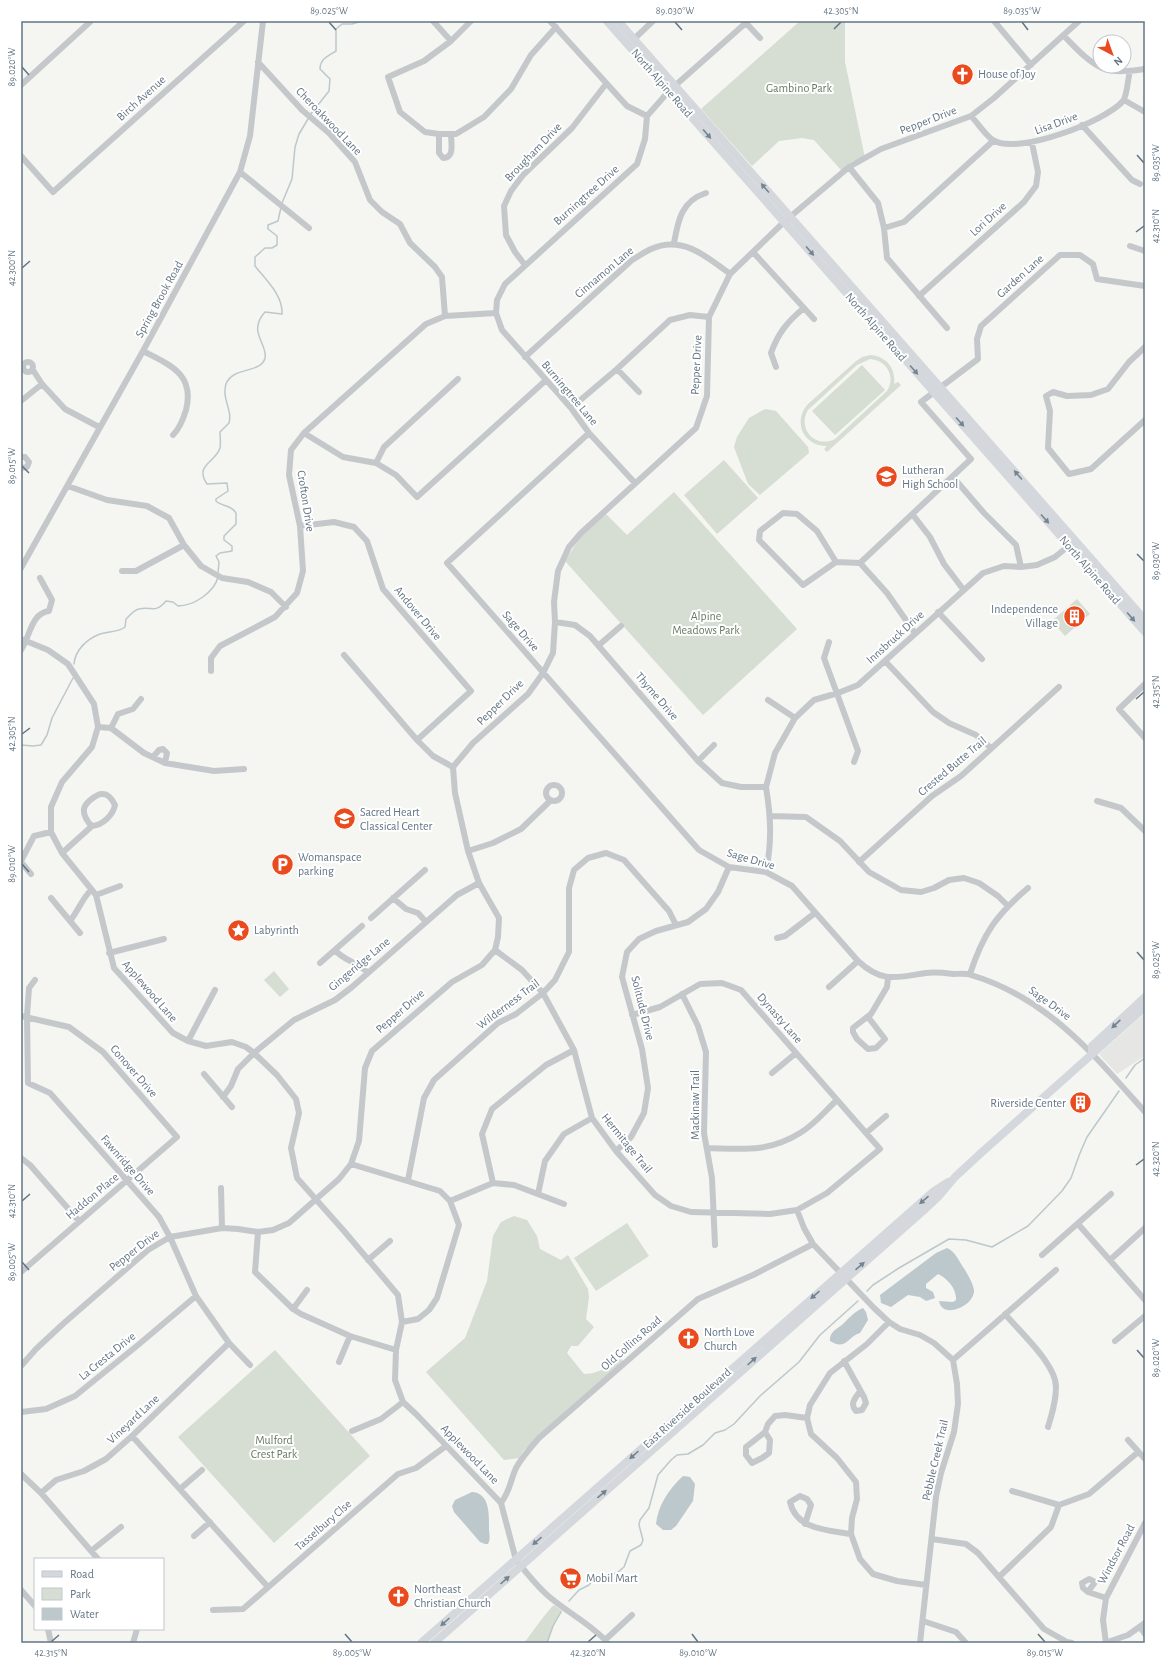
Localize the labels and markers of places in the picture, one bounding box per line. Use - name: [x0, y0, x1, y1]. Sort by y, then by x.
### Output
- church icon: House of Joy: [949, 61, 975, 87]
- place label: House of Joy: [978, 68, 1036, 81]
- school or university icon: Lutheran High School: [873, 464, 899, 490]
- place label: Lutheran High School: [902, 464, 958, 490]
- place label: Independence Village: [991, 603, 1058, 629]
- building icon: Independence Village: [1061, 603, 1087, 629]
- school or university icon: Sacred Heart Classical Center: [331, 806, 357, 832]
- place label: Sacred Heart Classical Center: [360, 806, 432, 832]
- parking icon: Womanspace parking: [270, 851, 296, 877]
- place label: Womanspace parking: [298, 851, 361, 877]
- place icon: Labyrinth: [226, 917, 252, 943]
- place label: Labyrinth: [254, 924, 299, 937]
- building icon: Riverside Center: [1068, 1090, 1094, 1116]
- place label: Riverside Center: [990, 1097, 1066, 1109]
- church icon: North Love Church: [675, 1326, 701, 1352]
- place label: North Love Church: [704, 1326, 755, 1352]
- supermarket icon: Mobil Mart: [558, 1565, 584, 1591]
- place label: Mobil Mart: [586, 1572, 638, 1584]
- church icon: Northeast Christian Church: [385, 1583, 411, 1609]
- place label: Northeast Christian Church: [414, 1583, 491, 1609]

